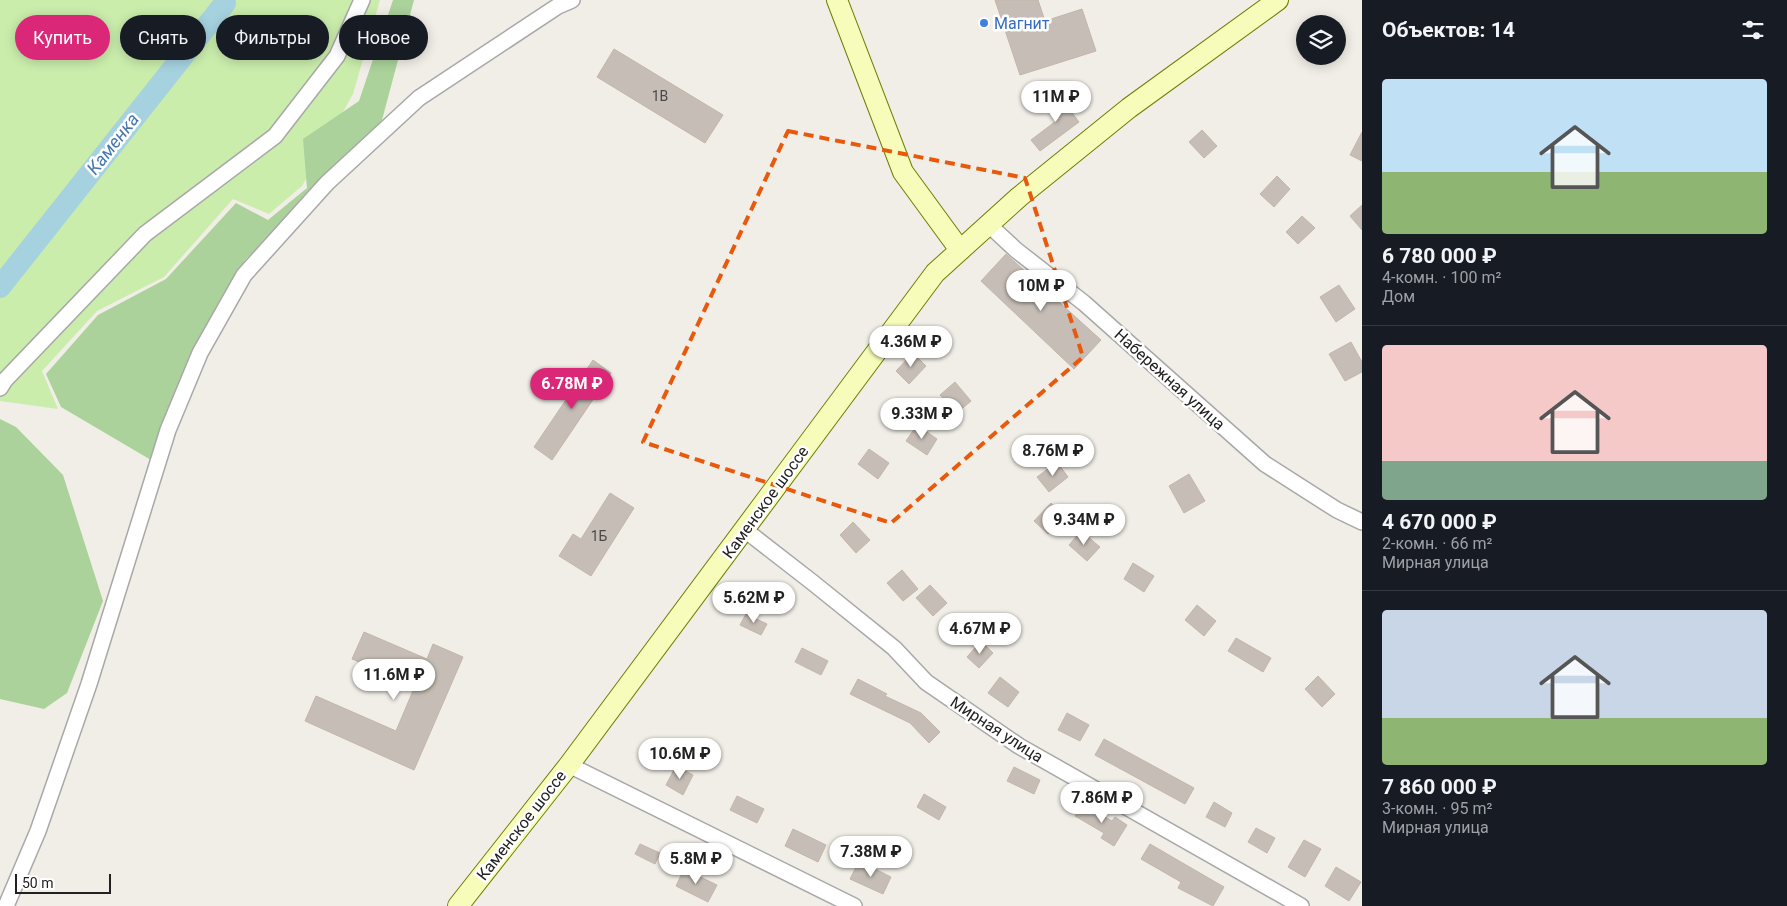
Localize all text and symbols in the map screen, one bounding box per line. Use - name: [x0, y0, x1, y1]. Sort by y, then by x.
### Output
- place label: Магнит: [994, 14, 1050, 33]
- chip: Купить: [15, 15, 110, 60]
- chip: Снять: [120, 15, 206, 60]
- chip: Фильтры: [216, 15, 329, 60]
- chip: Новое: [339, 15, 428, 60]
- map controls: [1296, 15, 1346, 65]
- button: layers: [1296, 15, 1346, 65]
- icon: filters: [1739, 16, 1767, 44]
- marker: Магнит: [978, 17, 990, 29]
- text: Объектов: 14: [1382, 18, 1515, 42]
- pin: 11M ₽: [1021, 80, 1091, 123]
- text: 11M ₽: [1032, 87, 1080, 106]
- house number: 1В: [652, 88, 668, 104]
- water label: Каменка: [82, 109, 143, 179]
- icon: home: [1530, 112, 1620, 202]
- text: 6 780 000 ₽: [1382, 244, 1497, 268]
- text: 4-комн. · 100 m²: [1382, 268, 1501, 287]
- pin: 10M ₽: [1006, 270, 1076, 312]
- text: 10M ₽: [1017, 276, 1065, 295]
- text: Дом: [1382, 287, 1415, 306]
- street label: Набережная улица: [1111, 325, 1229, 434]
- pin: 4.36M ₽: [865, 326, 957, 368]
- text: 4.36M ₽: [880, 332, 942, 351]
- pin: 6.78M ₽: [526, 368, 618, 410]
- text: 6.78M ₽: [541, 374, 603, 393]
- icon: home: [1530, 377, 1620, 467]
- pin: 9.33M ₽: [876, 398, 968, 440]
- text: 9.33M ₽: [891, 404, 953, 423]
- pin: 8.76M ₽: [1007, 434, 1099, 477]
- text: 8.76M ₽: [1022, 441, 1084, 460]
- street label: Каменское шоссе: [718, 442, 813, 562]
- pin: 9.34M ₽: [1038, 504, 1130, 546]
- text: 9.34M ₽: [1053, 510, 1115, 529]
- text: 4 670 000 ₽: [1382, 510, 1497, 534]
- house number: 1Б: [591, 528, 608, 544]
- text: 2-комн. · 66 m²: [1382, 534, 1492, 553]
- text: Мирная улица: [1382, 553, 1489, 572]
- pin: 5.62M ₽: [708, 582, 800, 624]
- text: 5.62M ₽: [723, 588, 785, 607]
- pin: 4.67M ₽: [934, 612, 1026, 655]
- text: 4.67M ₽: [949, 619, 1011, 638]
- icon: home: [1530, 642, 1620, 732]
- pin: 11.6M ₽: [348, 658, 440, 701]
- text: 11.6M ₽: [363, 665, 425, 684]
- street label: Мирная улица: [947, 692, 1047, 766]
- pin: 10.6M ₽: [634, 738, 726, 780]
- text: 10.6M ₽: [649, 744, 711, 763]
- street label: Каменское шоссе: [473, 767, 570, 884]
- text: 7 860 000 ₽: [1382, 775, 1497, 799]
- pin: 7.86M ₽: [1056, 782, 1148, 824]
- text: 7.86M ₽: [1071, 788, 1133, 807]
- text: 3-комн. · 95 m²: [1382, 799, 1492, 818]
- text: Мирная улица: [1382, 818, 1489, 837]
- pin: 7.38M ₽: [825, 836, 917, 878]
- pin: 5.8M ₽: [655, 842, 737, 885]
- text: 7.38M ₽: [840, 842, 902, 861]
- text: 5.8M ₽: [670, 849, 722, 868]
- scale bar: [15, 871, 111, 894]
- text: 50 m: [22, 875, 54, 891]

